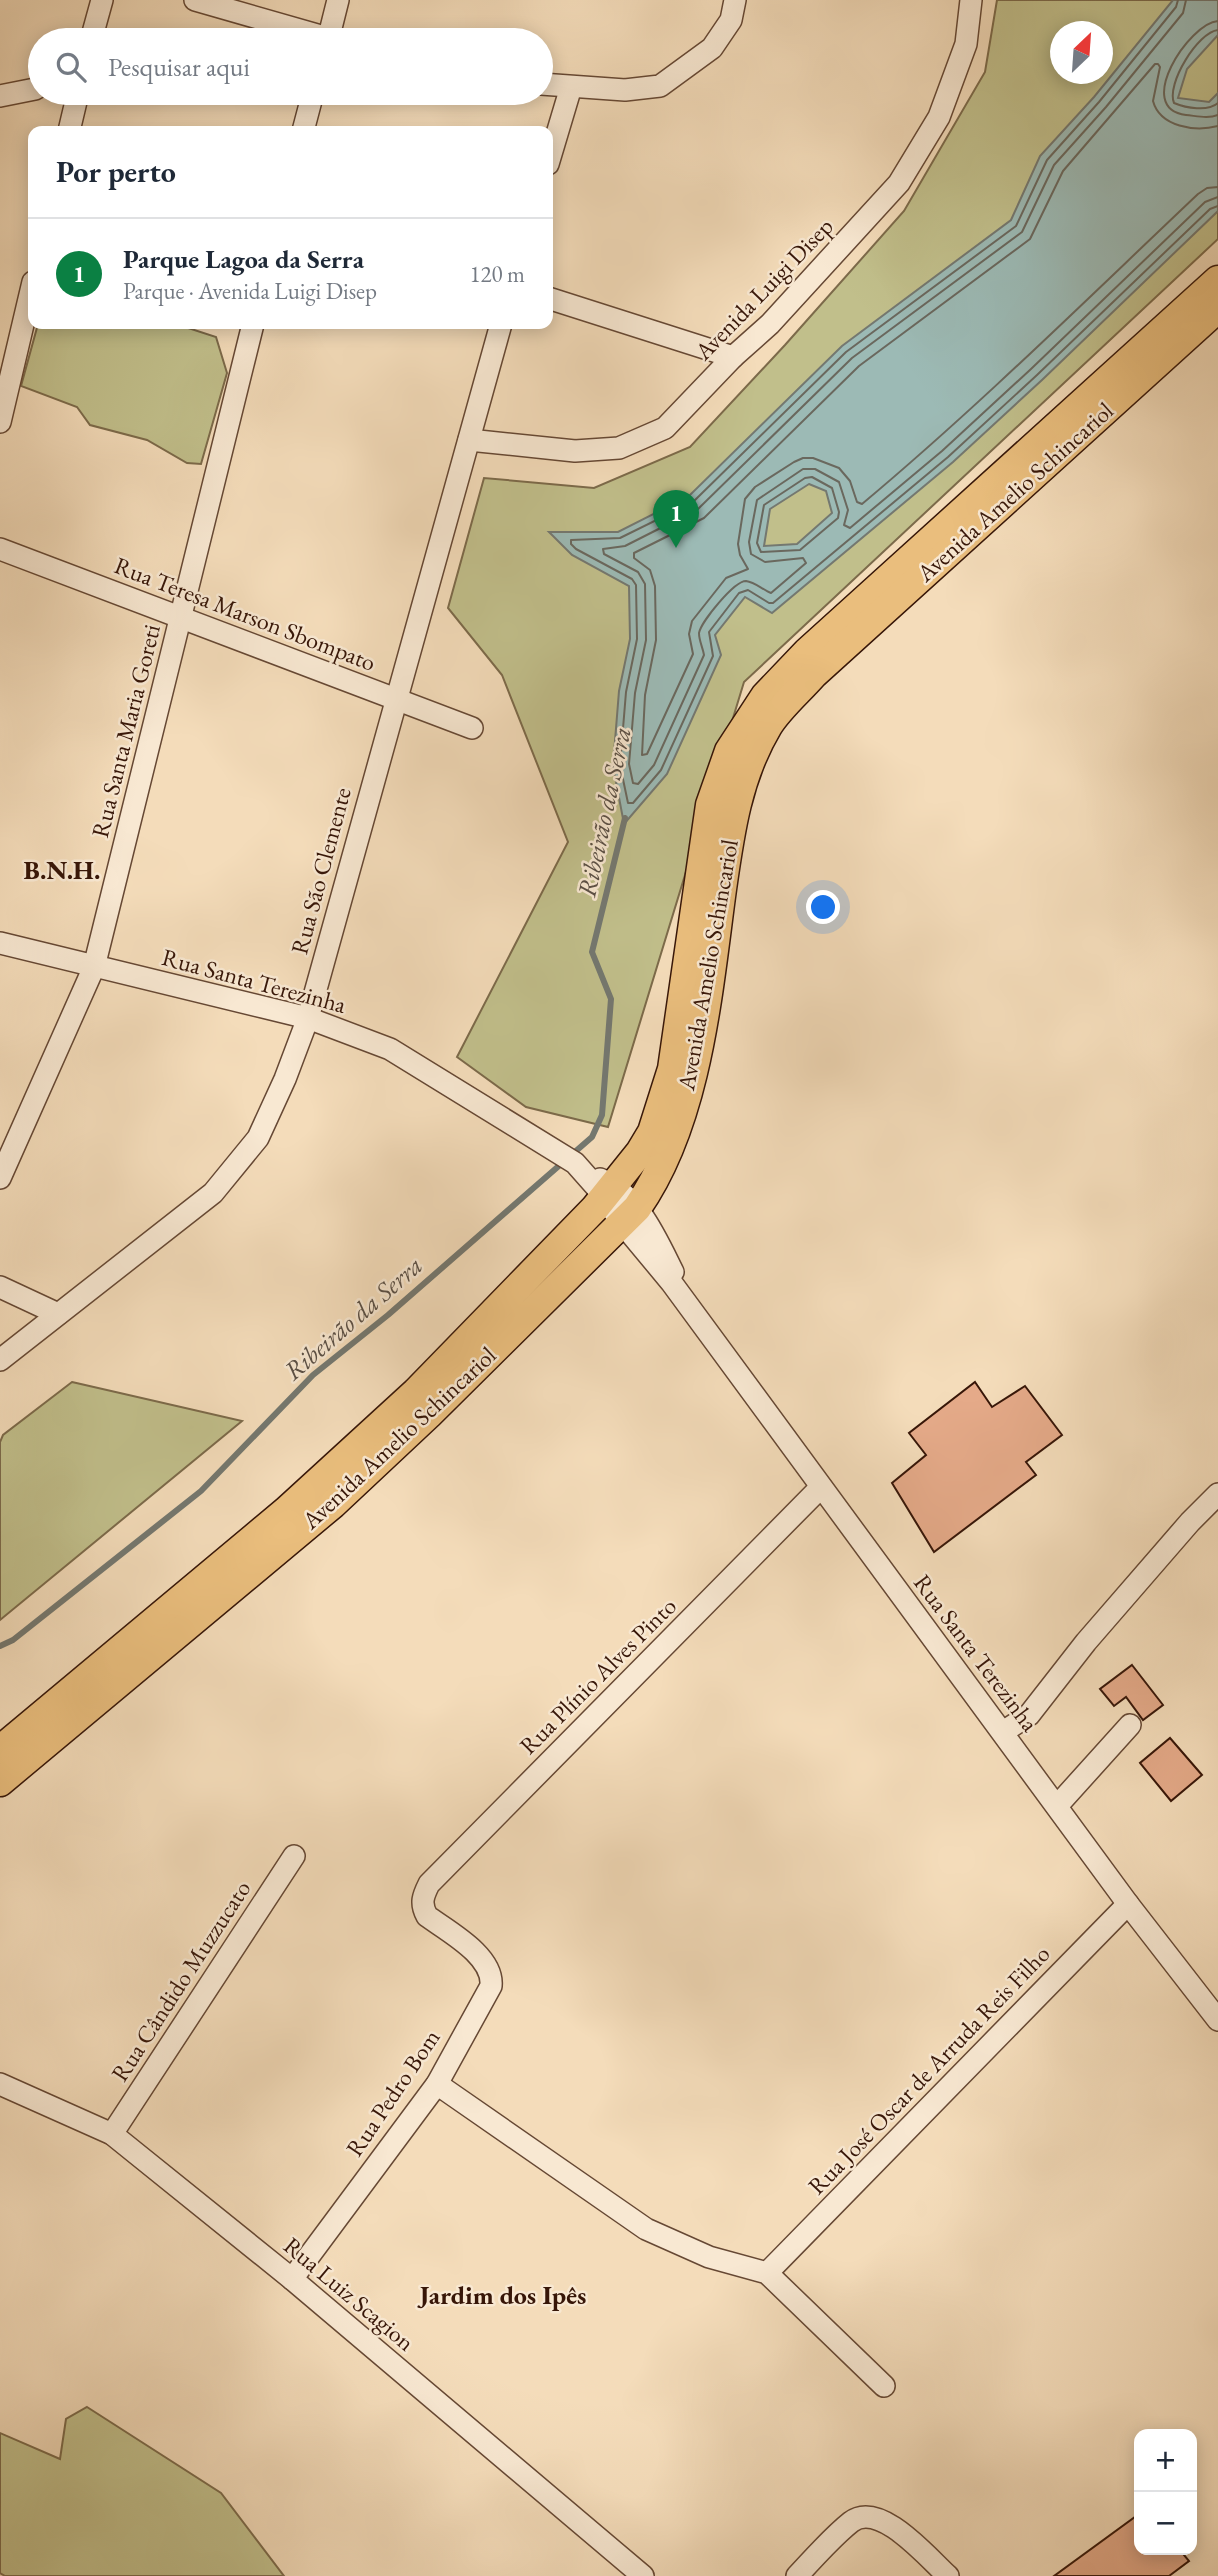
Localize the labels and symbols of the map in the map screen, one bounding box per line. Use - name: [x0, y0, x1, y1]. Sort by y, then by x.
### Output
- north arrow: [1050, 21, 1113, 84]
- street label: Avenida Luigi Disep: [687, 211, 840, 367]
- street label: Avenida Amelio Schincariol: [909, 395, 1120, 589]
- pin: 1: [653, 490, 699, 548]
- street label: Rua Teresa Marson Sbompato: [110, 549, 380, 678]
- street label: Rua Santa Maria Goreti: [84, 621, 167, 841]
- water label: Ribeirão da Serra: [569, 724, 639, 900]
- street label: Rua São Clemente: [283, 784, 358, 958]
- street label: Avenida Amelio Schincariol: [670, 837, 745, 1094]
- district label: B.N.H.: [24, 853, 100, 887]
- your location: [806, 890, 840, 924]
- street label: Rua Santa Terezinha: [159, 941, 350, 1020]
- water label: Ribeirão da Serra: [277, 1248, 429, 1388]
- street label: Avenida Amelio Schincariol: [294, 1339, 502, 1536]
- street label: Rua Santa Terezinha: [907, 1568, 1046, 1738]
- street label: Rua Plínio Alves Pinto: [513, 1590, 683, 1761]
- street label: Rua Cândido Muzzucato: [104, 1874, 257, 2087]
- street label: Rua José Oscar de Arruda Reis Filho: [801, 1938, 1056, 2201]
- street label: Rua Pedro Bom: [339, 2023, 447, 2162]
- street label: Rua Luiz Scagion: [277, 2230, 421, 2358]
- district label: Jardim dos Ipês: [417, 2278, 586, 2312]

